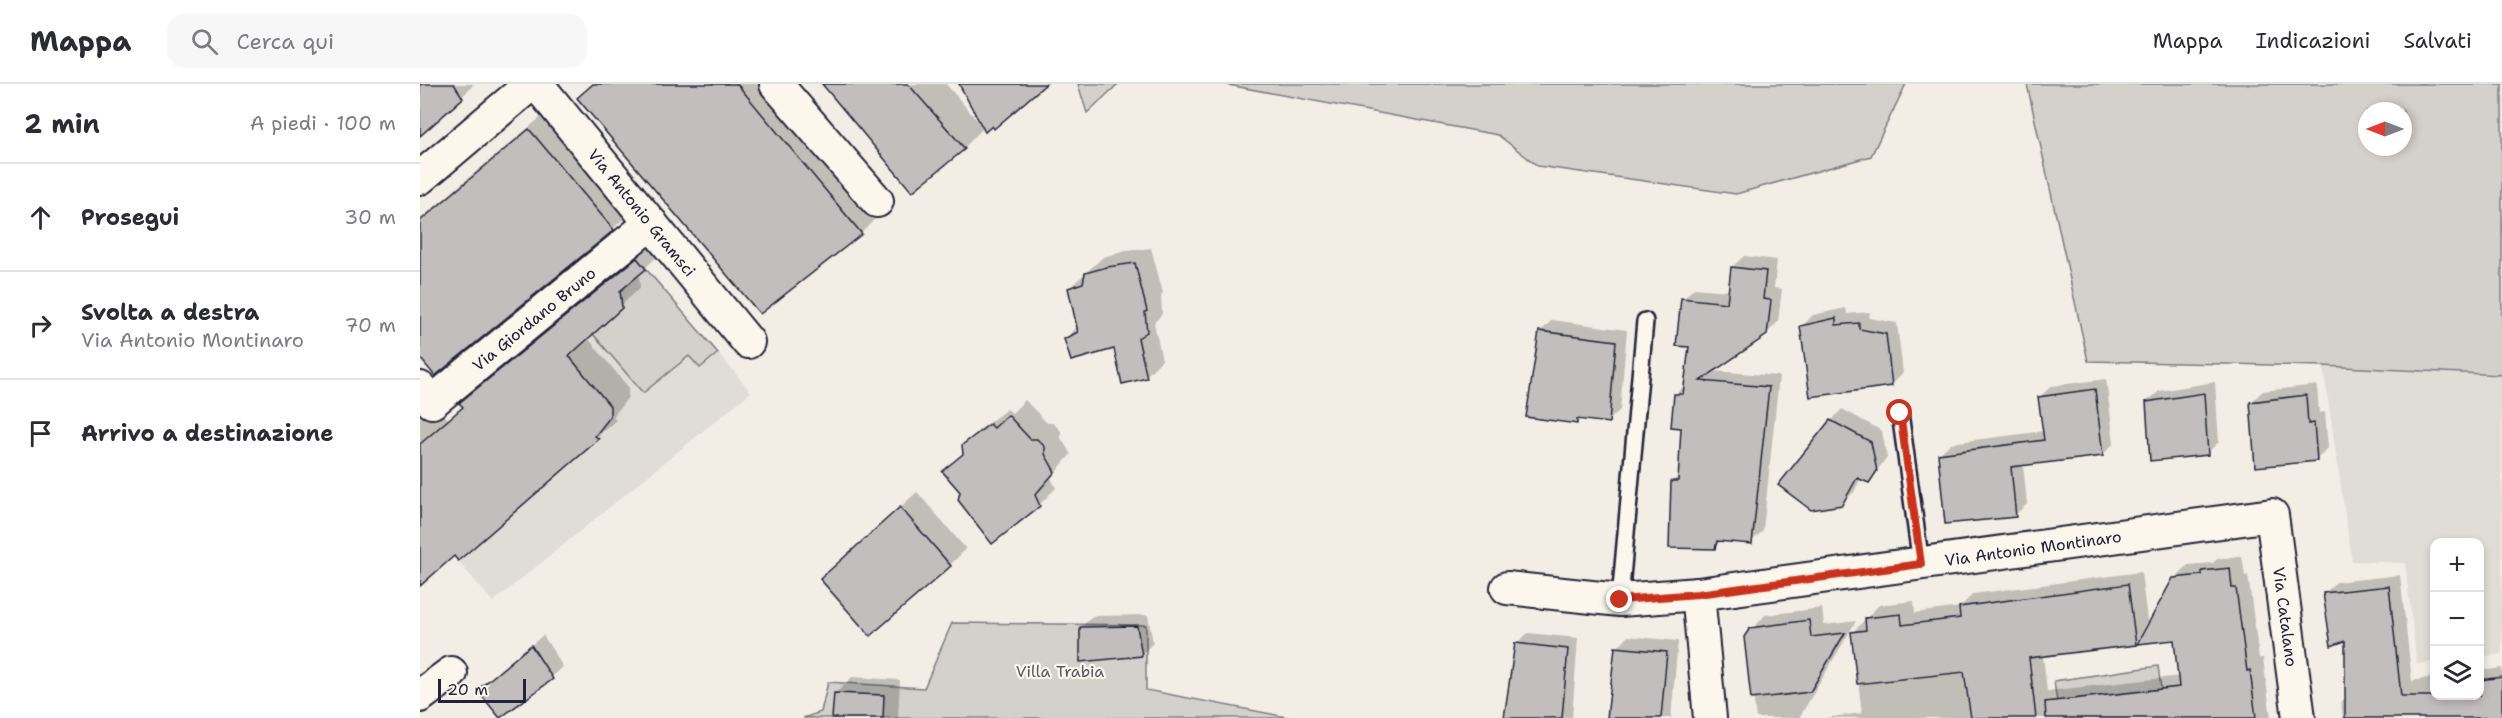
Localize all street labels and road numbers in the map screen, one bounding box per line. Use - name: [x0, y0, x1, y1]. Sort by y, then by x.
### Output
- street label: Via Antonio Gramsci: [584, 144, 701, 281]
- street label: Via Giordano Bruno: [468, 262, 600, 375]
- street label: Via Antonio Montinaro: [1943, 525, 2123, 570]
- street label: Via Catalano: [2269, 566, 2303, 668]

